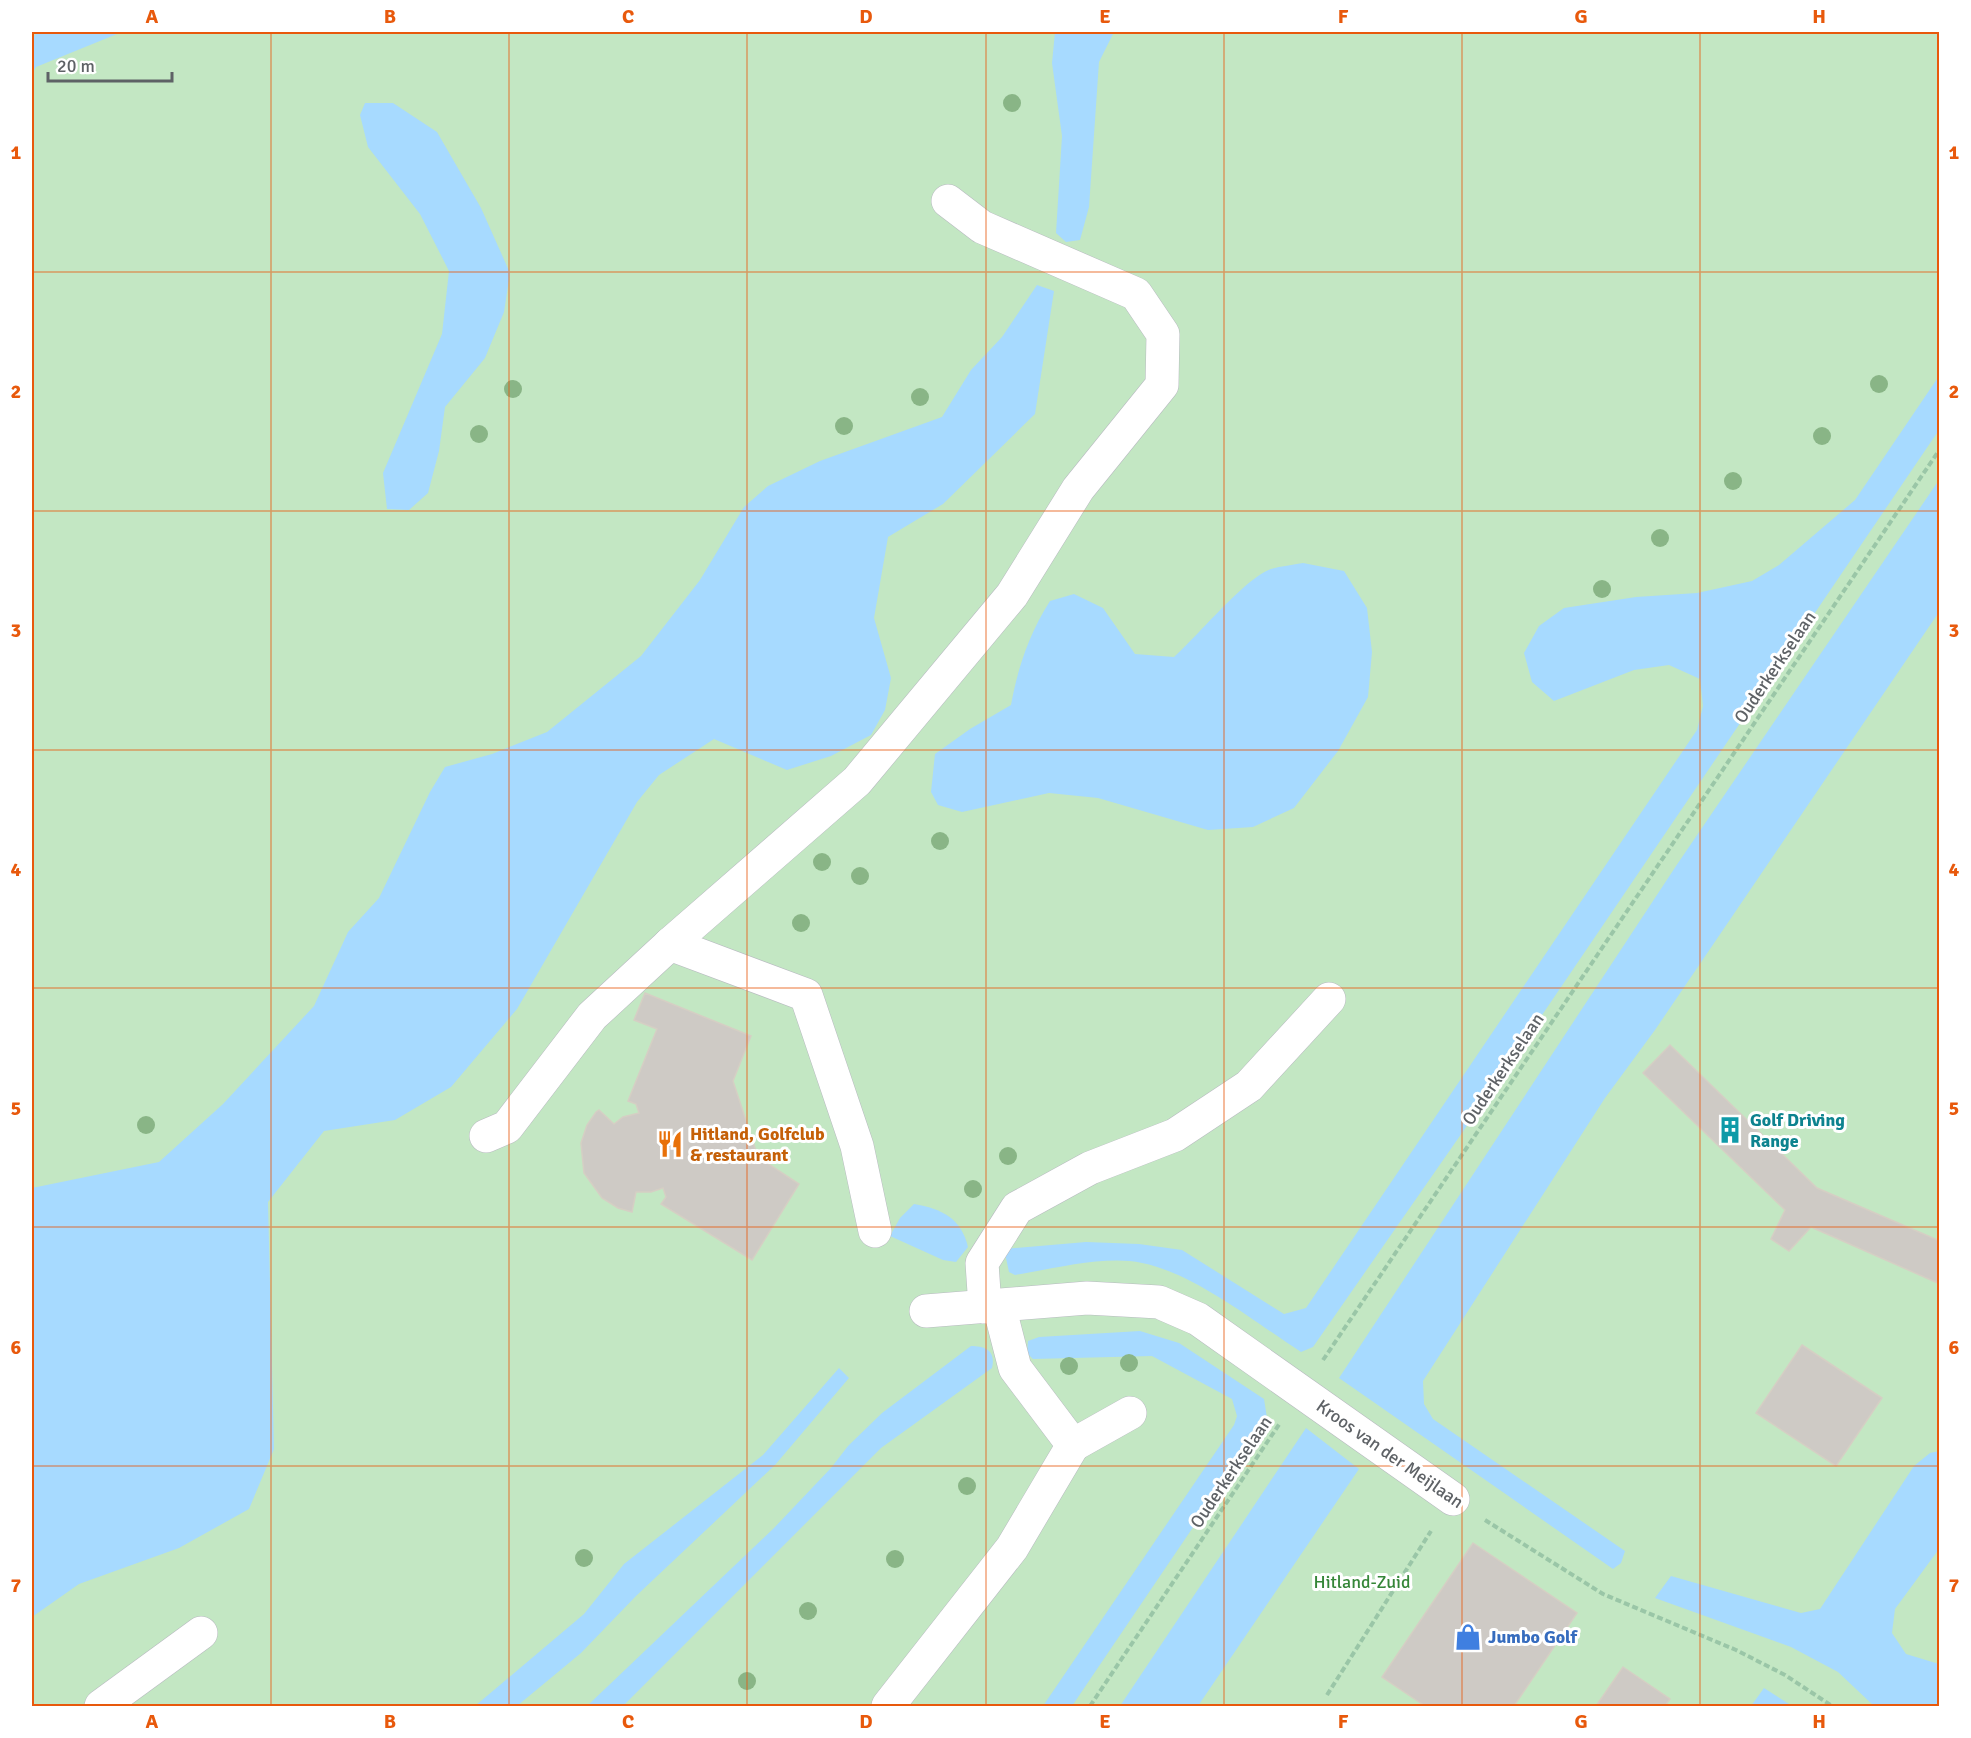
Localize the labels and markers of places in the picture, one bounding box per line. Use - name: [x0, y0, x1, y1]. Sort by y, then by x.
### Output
- place label: Golf Driving Range: [1750, 1109, 1845, 1152]
- building icon: Golf Driving Range: [1715, 1115, 1745, 1145]
- place label: Hitland, Golfclub & restaurant: [690, 1123, 825, 1166]
- restaurant icon: Hitland, Golfclub & restaurant: [655, 1129, 685, 1159]
- shop icon: Jumbo Golf: [1453, 1622, 1483, 1652]
- place label: Jumbo Golf: [1488, 1626, 1578, 1648]

